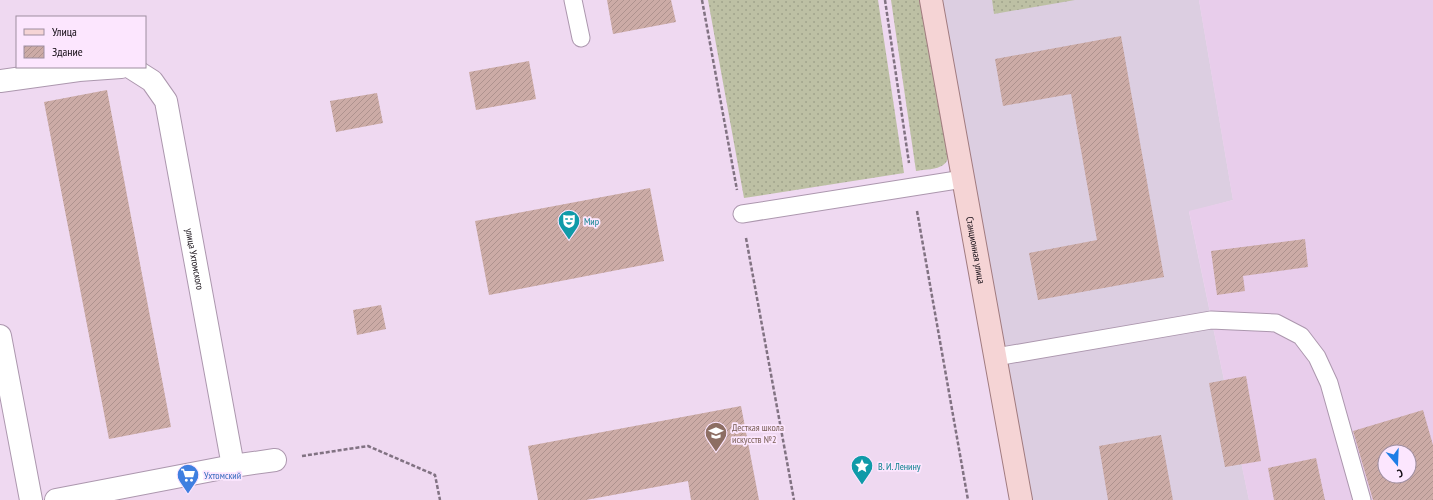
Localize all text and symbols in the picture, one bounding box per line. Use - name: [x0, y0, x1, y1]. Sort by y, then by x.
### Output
- legend: [16, 16, 146, 68]
- text: Улица: [52, 24, 77, 39]
- text: Здание: [52, 44, 83, 59]
- theatre icon: Мир: [556, 208, 582, 241]
- place label: Мир: [584, 215, 599, 228]
- street label: Станционная улица: [964, 215, 988, 285]
- street label: улица Ухтомского: [183, 227, 207, 291]
- school or university icon: Десткая школа искусств №2: [703, 420, 729, 453]
- place label: Десткая школа искусств №2: [732, 421, 784, 446]
- north arrow: [1377, 444, 1417, 484]
- place icon: В. И. Ленину: [849, 453, 875, 486]
- place label: В. И. Ленину: [878, 460, 921, 473]
- supermarket icon: Ухтомский: [175, 462, 201, 495]
- text: С: [1396, 466, 1405, 481]
- place label: Ухтомский: [204, 469, 241, 482]

